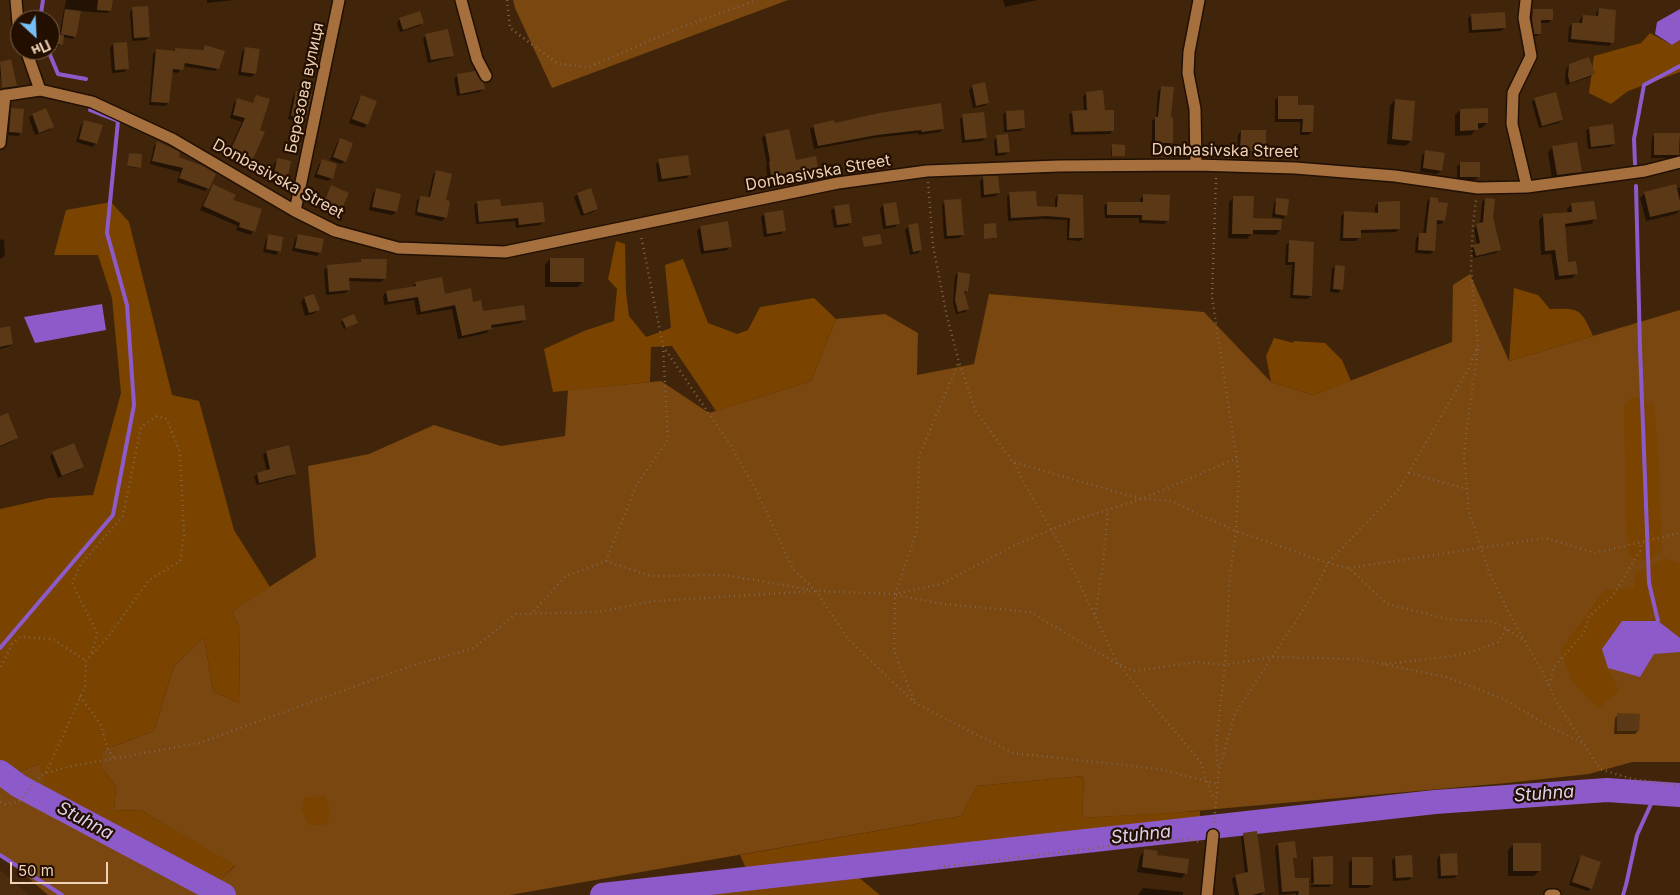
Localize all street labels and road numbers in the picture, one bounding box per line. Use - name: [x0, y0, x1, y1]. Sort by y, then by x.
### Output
- street label: Березова вулиця: [282, 21, 328, 155]
- street label: Donbasivska Street: [209, 135, 347, 223]
- street label: Donbasivska Street: [1151, 140, 1299, 162]
- street label: Donbasivska Street: [744, 151, 892, 195]

